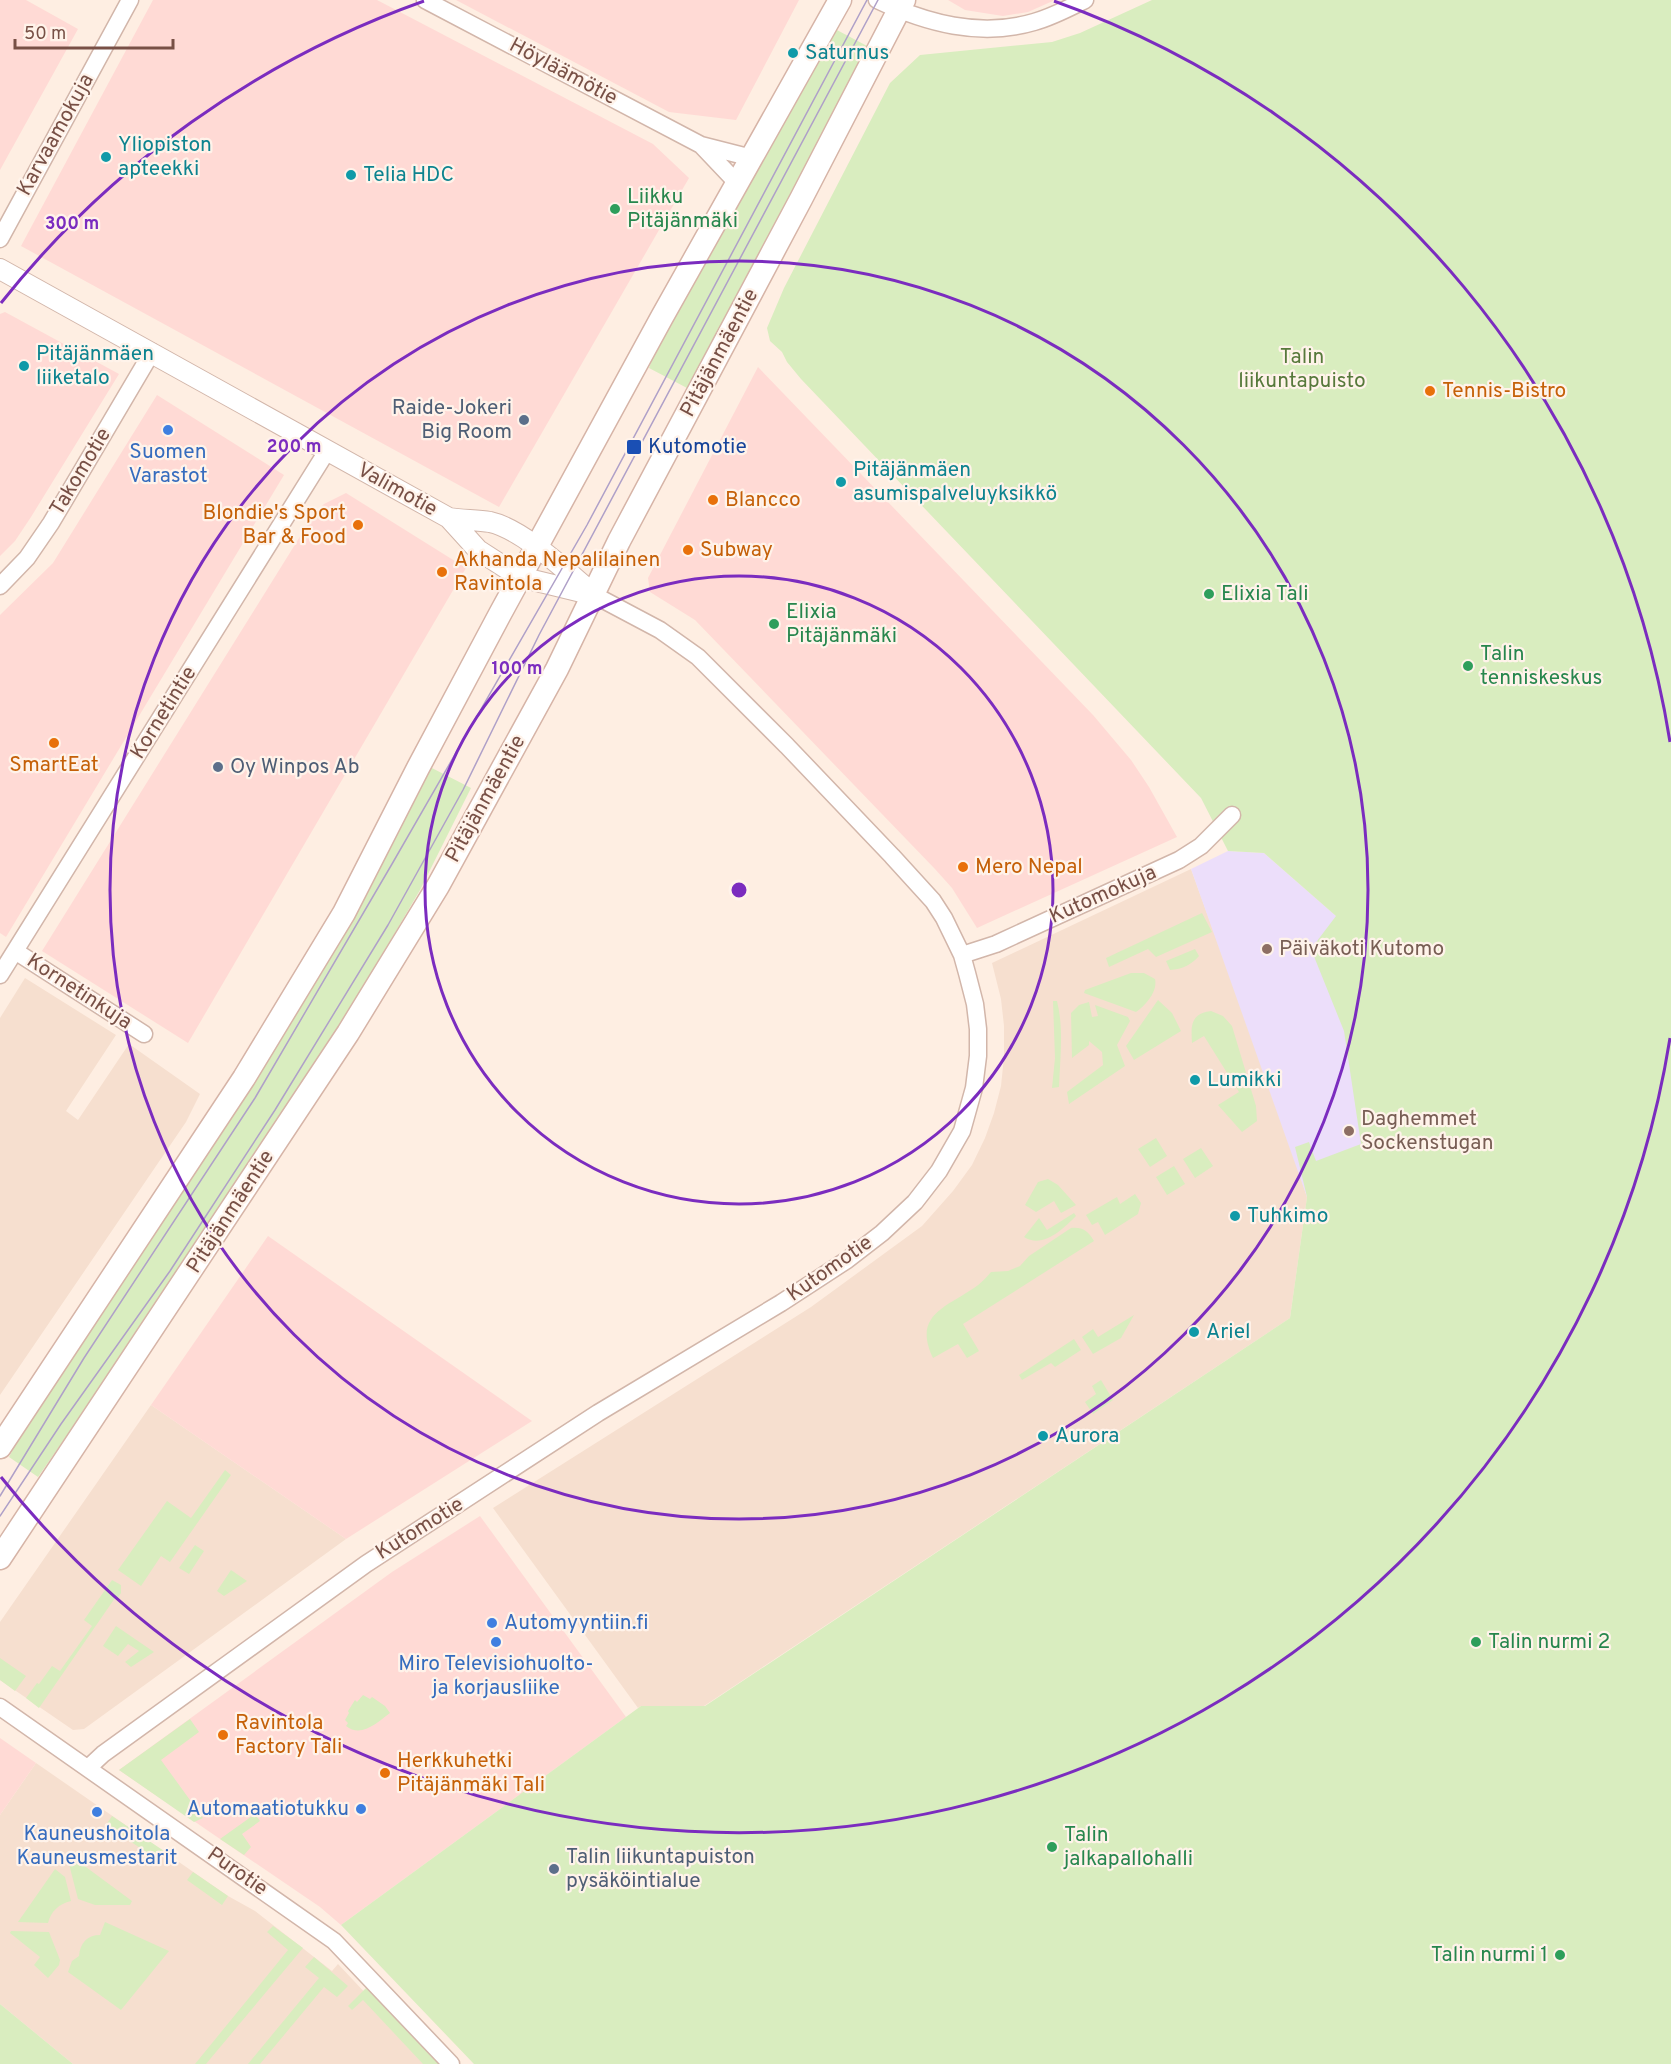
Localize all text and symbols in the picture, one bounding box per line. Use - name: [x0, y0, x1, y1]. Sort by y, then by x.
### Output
- scale bar: [15, 12, 172, 50]
- text: 50 m: [24, 23, 66, 46]
- street label: Höyläämötie: [504, 32, 622, 112]
- place label: Saturnus: [805, 40, 889, 67]
- marker: Saturnus: [786, 46, 800, 60]
- street label: Karvaamokuja: [11, 69, 101, 201]
- place label: Yliopiston apteekki: [118, 132, 212, 183]
- marker: Yliopiston apteekki: [99, 150, 113, 164]
- place label: Telia HDC: [363, 162, 454, 189]
- marker: Telia HDC: [344, 168, 358, 182]
- place label: Liikku Pitäjänmäki: [627, 184, 738, 235]
- marker: Liikku Pitäjänmäki: [608, 202, 622, 216]
- text: 300 m: [45, 213, 99, 236]
- street label: Pitäjänmäentie: [675, 284, 765, 422]
- place label: Pitäjänmäen liiketalo: [36, 341, 154, 392]
- park label: Talin liikuntapuisto: [1238, 344, 1366, 395]
- marker: Pitäjänmäen liiketalo: [17, 359, 31, 373]
- place label: Tennis-Bistro: [1442, 378, 1566, 405]
- marker: Tennis-Bistro: [1423, 384, 1437, 398]
- place label: Raide-Jokeri Big Room: [392, 395, 512, 446]
- marker: Raide-Jokeri Big Room: [517, 413, 531, 427]
- street label: Takomotie: [44, 423, 118, 521]
- marker: Suomen Varastot: [161, 423, 175, 437]
- place label: Kutomotie: [648, 434, 747, 461]
- text: 200 m: [266, 436, 322, 459]
- marker: Kutomotie: [625, 438, 643, 456]
- place label: Suomen Varastot: [128, 439, 208, 490]
- street label: Valimotie: [352, 457, 442, 523]
- place label: Pitäjänmäen asumispalveluyksikkö: [853, 457, 1057, 508]
- marker: Pitäjänmäen asumispalveluyksikkö: [834, 475, 848, 489]
- place label: Blancco: [725, 487, 801, 514]
- marker: Blancco: [706, 493, 720, 507]
- place label: Blondie's Sport Bar & Food: [202, 500, 346, 551]
- marker: Blondie's Sport Bar & Food: [351, 518, 365, 532]
- place label: Subway: [700, 537, 773, 564]
- marker: Subway: [681, 543, 695, 557]
- place label: Akhanda Nepalilainen Ravintola: [454, 547, 660, 598]
- marker: Akhanda Nepalilainen Ravintola: [435, 565, 449, 579]
- place label: Elixia Tali: [1221, 581, 1309, 608]
- marker: Elixia Tali: [1202, 587, 1216, 601]
- place label: Elixia Pitäjänmäki: [786, 599, 897, 650]
- marker: Elixia Pitäjänmäki: [767, 617, 781, 631]
- place label: Talin tenniskeskus: [1480, 641, 1602, 692]
- text: 100 m: [491, 658, 543, 681]
- marker: Talin tenniskeskus: [1461, 659, 1475, 673]
- street label: Kornetintie: [125, 661, 203, 765]
- street label: Pitäjänmäentie: [440, 730, 532, 868]
- marker: SmartEat: [47, 736, 61, 750]
- place label: SmartEat: [9, 752, 99, 779]
- place label: Oy Winpos Ab: [230, 754, 360, 781]
- marker: Oy Winpos Ab: [211, 760, 225, 774]
- place label: Mero Nepal: [975, 854, 1083, 881]
- street label: Kutomokuja: [1045, 859, 1161, 931]
- marker: Mero Nepal: [956, 860, 970, 874]
- centre of rings: [729, 880, 749, 900]
- place label: Päiväkoti Kutomo: [1279, 936, 1444, 963]
- marker: Päiväkoti Kutomo: [1260, 942, 1274, 956]
- street label: Kornetinkuja: [21, 948, 137, 1036]
- place label: Lumikki: [1207, 1067, 1281, 1094]
- marker: Lumikki: [1188, 1073, 1202, 1087]
- place label: Daghemmet Sockenstugan: [1361, 1106, 1494, 1157]
- marker: Daghemmet Sockenstugan: [1342, 1124, 1356, 1138]
- street label: Pitäjänmäentie: [181, 1145, 281, 1279]
- place label: Tuhkimo: [1247, 1203, 1328, 1230]
- marker: Tuhkimo: [1228, 1209, 1242, 1223]
- street label: Kutomotie: [782, 1230, 878, 1308]
- place label: Ariel: [1206, 1319, 1250, 1346]
- marker: Ariel: [1187, 1325, 1201, 1339]
- place label: Aurora: [1055, 1423, 1119, 1450]
- marker: Aurora: [1036, 1429, 1050, 1443]
- street label: Kutomotie: [371, 1491, 469, 1567]
- place label: Automyyntiin.fi: [504, 1610, 649, 1637]
- marker: Automyyntiin.fi: [485, 1616, 499, 1630]
- place label: Talin nurmi 2: [1488, 1629, 1610, 1656]
- marker: Miro Televisiohuolto- ja korjausliike: [489, 1635, 503, 1649]
- marker: Talin nurmi 2: [1469, 1635, 1483, 1649]
- place label: Miro Televisiohuolto- ja korjausliike: [398, 1651, 594, 1702]
- place label: Ravintola Factory Tali: [235, 1710, 342, 1761]
- marker: Ravintola Factory Tali: [216, 1728, 230, 1742]
- place label: Herkkuhetki Pitäjänmäki Tali: [397, 1748, 545, 1799]
- marker: Herkkuhetki Pitäjänmäki Tali: [378, 1766, 392, 1780]
- place label: Automaatiotukku: [187, 1796, 349, 1823]
- marker: Automaatiotukku: [354, 1802, 368, 1816]
- marker: Kauneushoitola Kauneusmestarit: [90, 1805, 104, 1819]
- place label: Kauneushoitola Kauneusmestarit: [17, 1821, 177, 1872]
- place label: Talin jalkapallohalli: [1063, 1822, 1193, 1873]
- marker: Talin jalkapallohalli: [1045, 1840, 1059, 1854]
- street label: Purotie: [201, 1841, 273, 1903]
- place label: Talin liikuntapuiston pysäköintialue: [566, 1844, 755, 1895]
- marker: Talin liikuntapuiston pysäköintialue: [547, 1862, 561, 1876]
- place label: Talin nurmi 1: [1431, 1942, 1548, 1969]
- marker: Talin nurmi 1: [1553, 1948, 1567, 1962]

